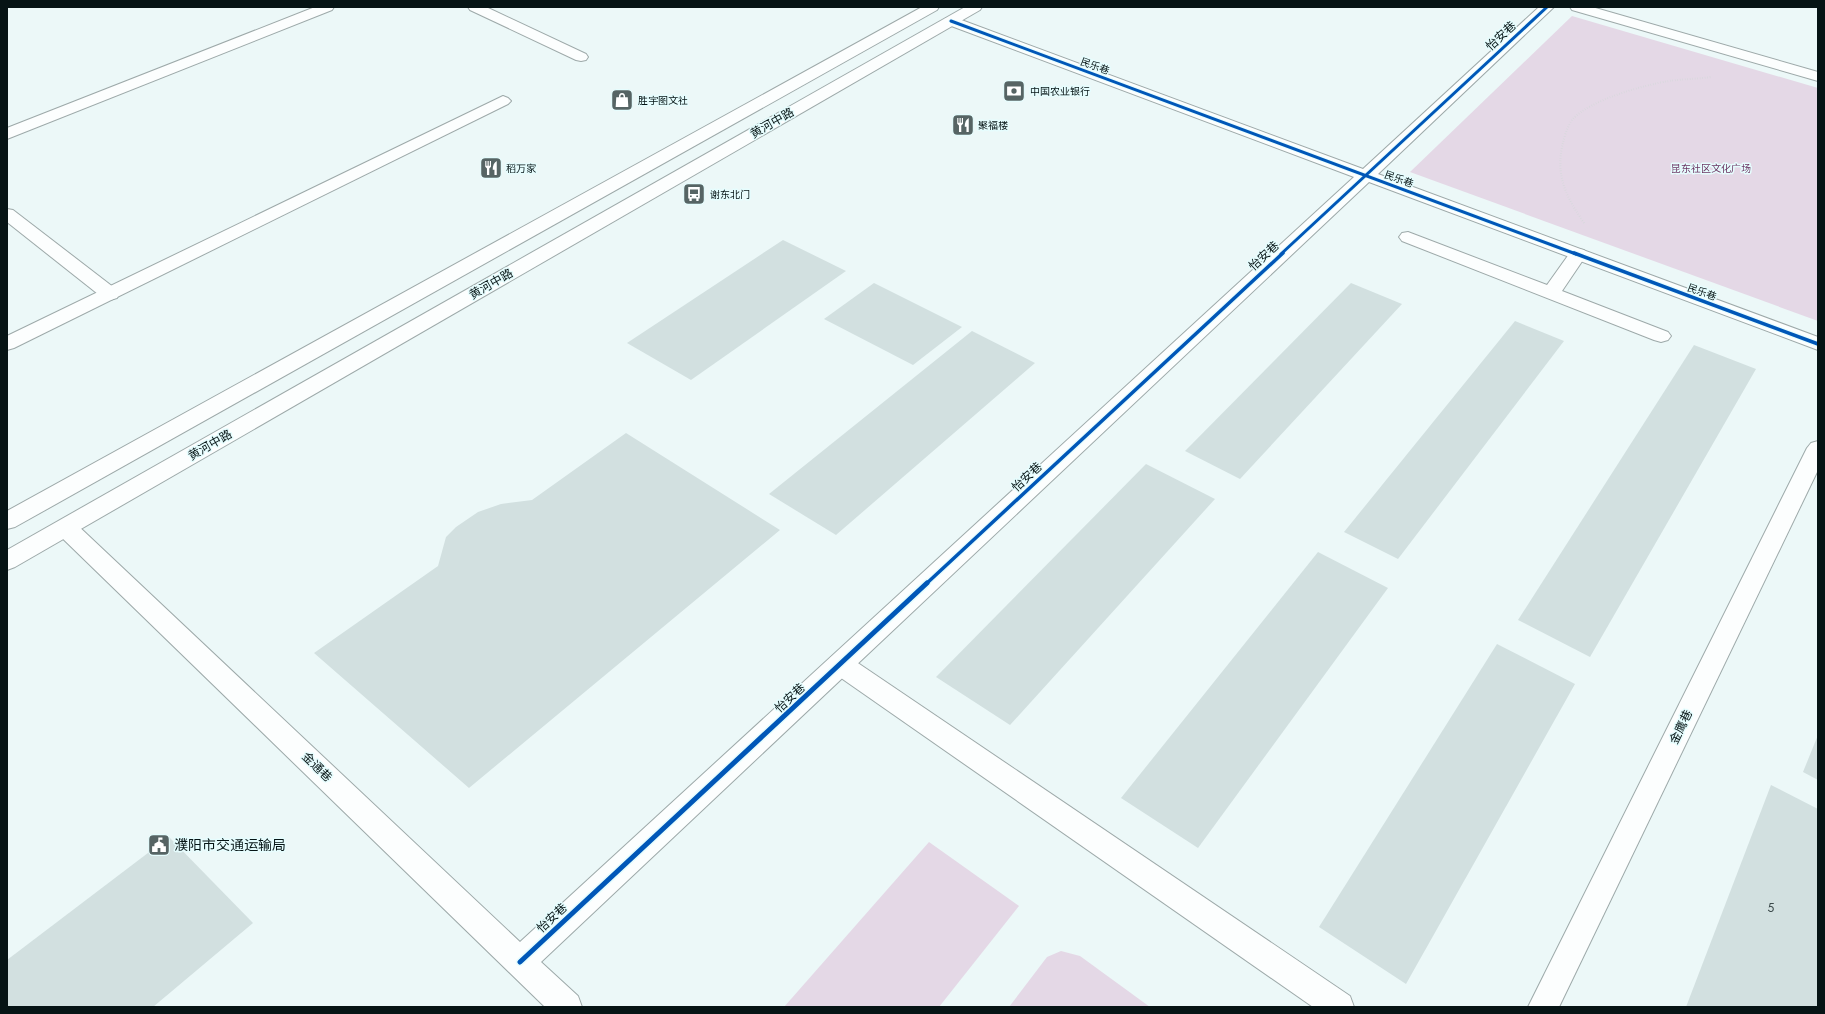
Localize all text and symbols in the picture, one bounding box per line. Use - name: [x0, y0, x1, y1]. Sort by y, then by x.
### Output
- street label: 怡安巷: [1482, 17, 1520, 55]
- street label: 民乐巷: [1078, 54, 1112, 78]
- bank icon: 中国农业银行: [1001, 78, 1027, 104]
- place label: 中国农业银行: [1030, 84, 1090, 99]
- shop icon: 胜宇图文社: [609, 87, 635, 113]
- place label: 胜宇图文社: [638, 93, 688, 108]
- street label: 黄河中路: [747, 103, 797, 143]
- restaurant icon: 聚福楼: [950, 112, 976, 138]
- place label: 聚福楼: [978, 118, 1008, 133]
- restaurant icon: 稻万家: [478, 155, 504, 181]
- place label: 稻万家: [506, 161, 537, 176]
- park label: 昆东社区文化广场: [1671, 161, 1751, 176]
- street label: 民乐巷: [1382, 167, 1416, 191]
- bus stop icon: 谢东北门: [681, 181, 707, 207]
- place label: 谢东北门: [710, 187, 750, 202]
- street label: 怡安巷: [1245, 237, 1283, 275]
- street label: 黄河中路: [466, 264, 516, 304]
- street label: 民乐巷: [1685, 280, 1719, 304]
- street label: 黄河中路: [185, 425, 235, 465]
- street label: 怡安巷: [1008, 458, 1046, 496]
- street label: 怡安巷: [771, 679, 809, 717]
- street label: 金鹰巷: [1665, 707, 1697, 747]
- street label: 金通巷: [298, 748, 336, 786]
- public building icon: 濮阳市交通运输局: [146, 832, 172, 858]
- place label: 濮阳市交通运输局: [174, 835, 286, 855]
- street label: 怡安巷: [533, 899, 571, 937]
- house number: 5: [1768, 899, 1775, 917]

